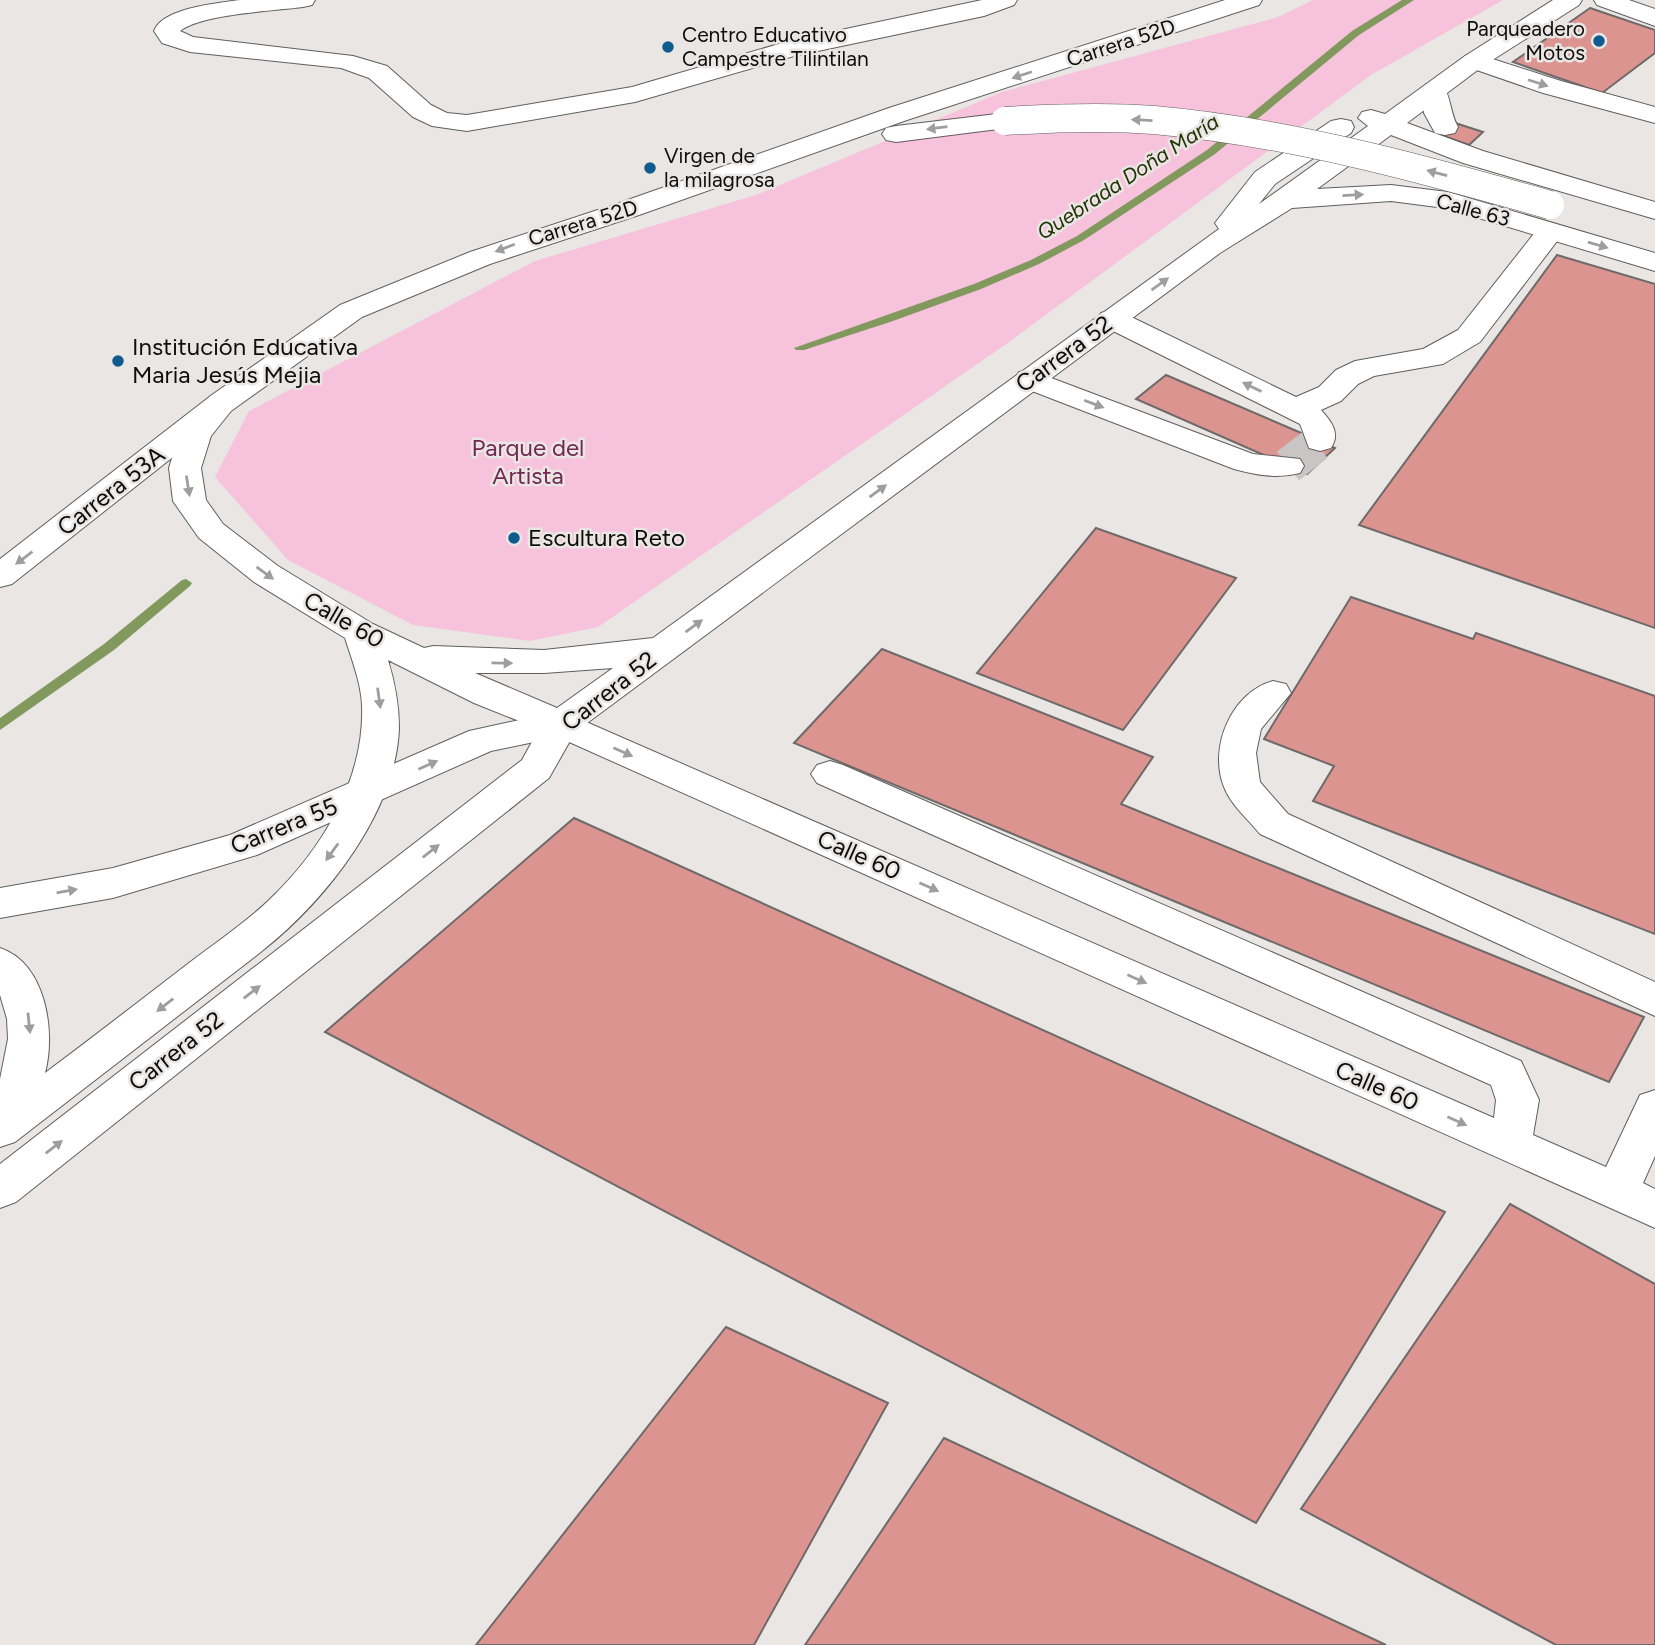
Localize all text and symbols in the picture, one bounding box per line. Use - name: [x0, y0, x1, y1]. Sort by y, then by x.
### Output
- street label: Carrera 52D: [1063, 13, 1178, 72]
- place label: Parqueadero Motos: [1466, 16, 1585, 65]
- place label: Centro Educativo Campestre Tilintilan: [682, 22, 869, 71]
- marker: Parqueadero Motos: [1591, 33, 1607, 49]
- marker: Centro Educativo Campestre Tilintilan: [660, 39, 676, 55]
- one-way arrow: [1012, 70, 1033, 81]
- one-way arrow: [1528, 78, 1549, 88]
- water label: Quebrada Doña María: [1032, 108, 1223, 245]
- one-way arrow: [1130, 114, 1152, 125]
- one-way arrow: [926, 123, 948, 134]
- place label: Virgen de la milagrosa: [664, 143, 775, 192]
- marker: Virgen de la milagrosa: [642, 160, 658, 176]
- one-way arrow: [1426, 167, 1448, 178]
- street label: Calle 63: [1434, 188, 1513, 231]
- one-way arrow: [1342, 189, 1364, 200]
- street label: Carrera 52D: [525, 194, 640, 251]
- one-way arrow: [1587, 241, 1608, 251]
- one-way arrow: [494, 243, 515, 254]
- one-way arrow: [1151, 277, 1169, 291]
- street label: Carrera 52: [1010, 309, 1118, 398]
- place label: Institución Educativa Maria Jesús Mejia: [132, 332, 358, 389]
- marker: Institución Educativa Maria Jesús Mejia: [110, 353, 126, 369]
- one-way arrow: [1242, 381, 1262, 393]
- one-way arrow: [1083, 399, 1104, 410]
- park label: Parque del Artista: [472, 433, 584, 490]
- street label: Carrera 53A: [51, 439, 171, 542]
- one-way arrow: [183, 475, 194, 497]
- one-way arrow: [869, 484, 887, 498]
- place label: Escultura Reto: [528, 523, 685, 552]
- marker: Escultura Reto: [506, 530, 522, 546]
- one-way arrow: [15, 551, 33, 566]
- one-way arrow: [256, 565, 274, 579]
- street label: Calle 60: [299, 585, 390, 654]
- one-way arrow: [685, 619, 703, 633]
- street label: Carrera 52: [555, 645, 662, 737]
- one-way arrow: [491, 657, 513, 668]
- one-way arrow: [373, 687, 384, 709]
- one-way arrow: [613, 746, 633, 758]
- one-way arrow: [418, 759, 438, 771]
- street label: Carrera 55: [226, 791, 342, 860]
- street label: Calle 60: [813, 823, 905, 886]
- one-way arrow: [325, 843, 339, 861]
- one-way arrow: [422, 844, 440, 859]
- one-way arrow: [919, 881, 939, 893]
- one-way arrow: [56, 885, 78, 896]
- one-way arrow: [1127, 973, 1147, 985]
- one-way arrow: [243, 985, 261, 999]
- one-way arrow: [157, 997, 175, 1012]
- street label: Carrera 52: [122, 1005, 229, 1097]
- one-way arrow: [23, 1013, 34, 1035]
- street label: Calle 60: [1331, 1054, 1423, 1117]
- one-way arrow: [1446, 1116, 1467, 1127]
- one-way arrow: [45, 1140, 62, 1155]

